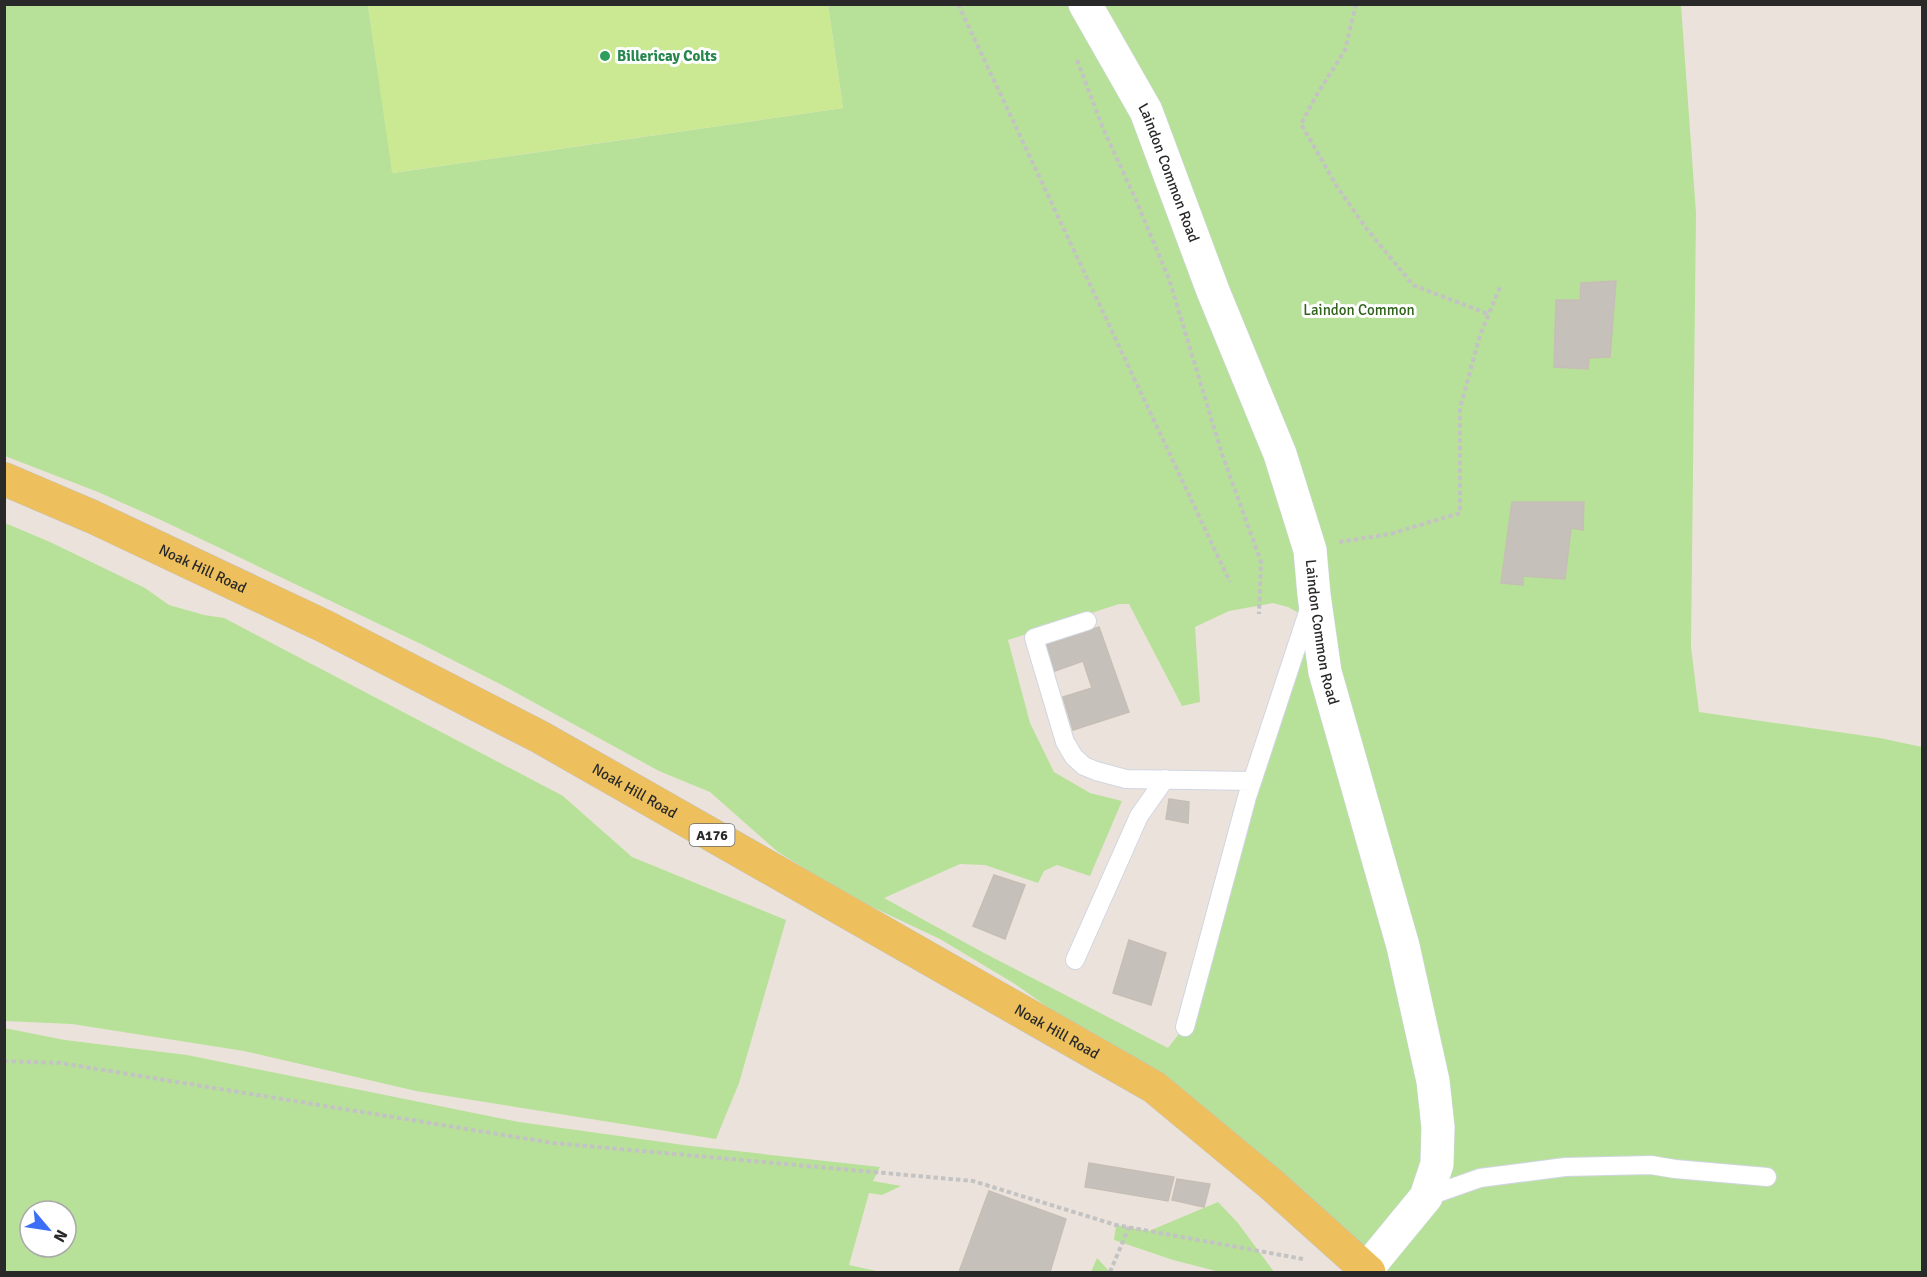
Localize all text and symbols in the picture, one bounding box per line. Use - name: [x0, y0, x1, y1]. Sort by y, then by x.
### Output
- place label: Billericay Colts: [617, 47, 717, 65]
- marker: Billericay Colts: [598, 49, 612, 63]
- street label: Laindon Common Road: [1134, 100, 1203, 245]
- park label: Laindon Common: [1303, 301, 1415, 319]
- street label: Noak Hill Road: [156, 540, 249, 597]
- street label: Laindon Common Road: [1302, 559, 1343, 707]
- street label: Noak Hill Road: [589, 760, 680, 822]
- road number: A176: [690, 824, 734, 846]
- street label: Noak Hill Road: [1011, 1000, 1103, 1063]
- north arrow: [18, 1199, 78, 1259]
- text: N: [49, 1226, 72, 1246]

